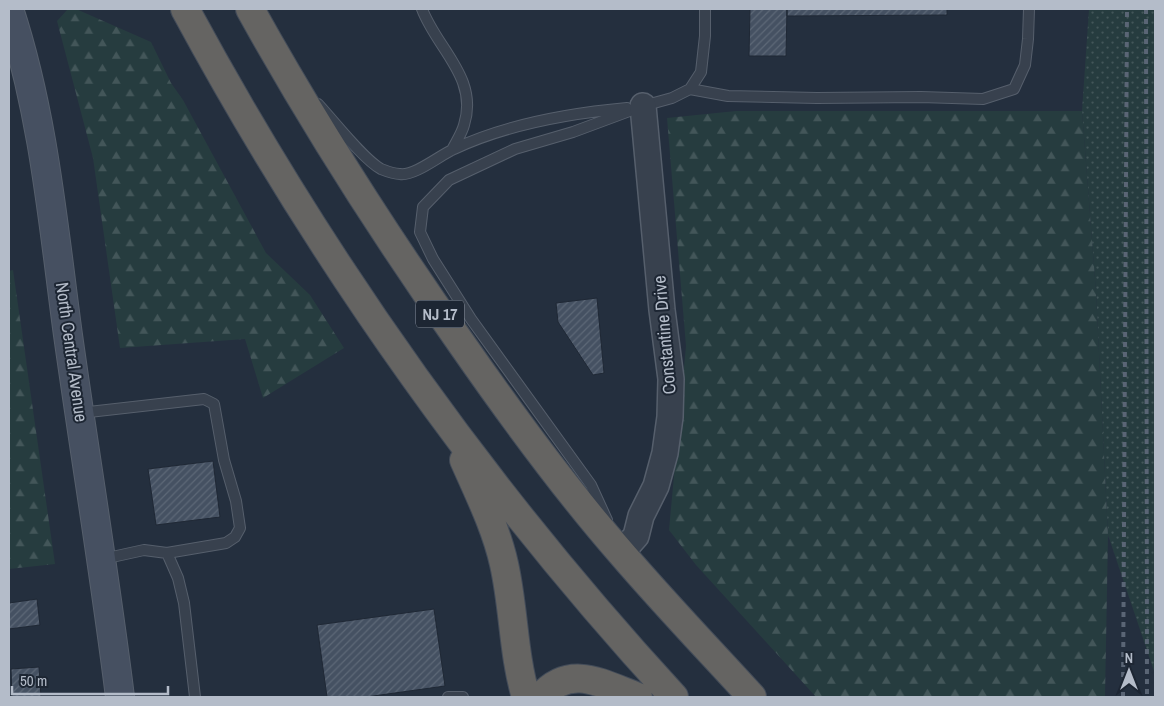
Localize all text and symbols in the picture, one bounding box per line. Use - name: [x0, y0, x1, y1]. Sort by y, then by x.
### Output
- street label: Constantine Drive: [646, 275, 682, 395]
- street label: North Central Avenue: [50, 281, 94, 423]
- road number: NJ 17: [416, 300, 464, 328]
- north arrow: [1104, 646, 1154, 696]
- text: N: [1125, 649, 1133, 667]
- scale bar: [12, 664, 169, 696]
- text: 50 m: [20, 670, 47, 691]

